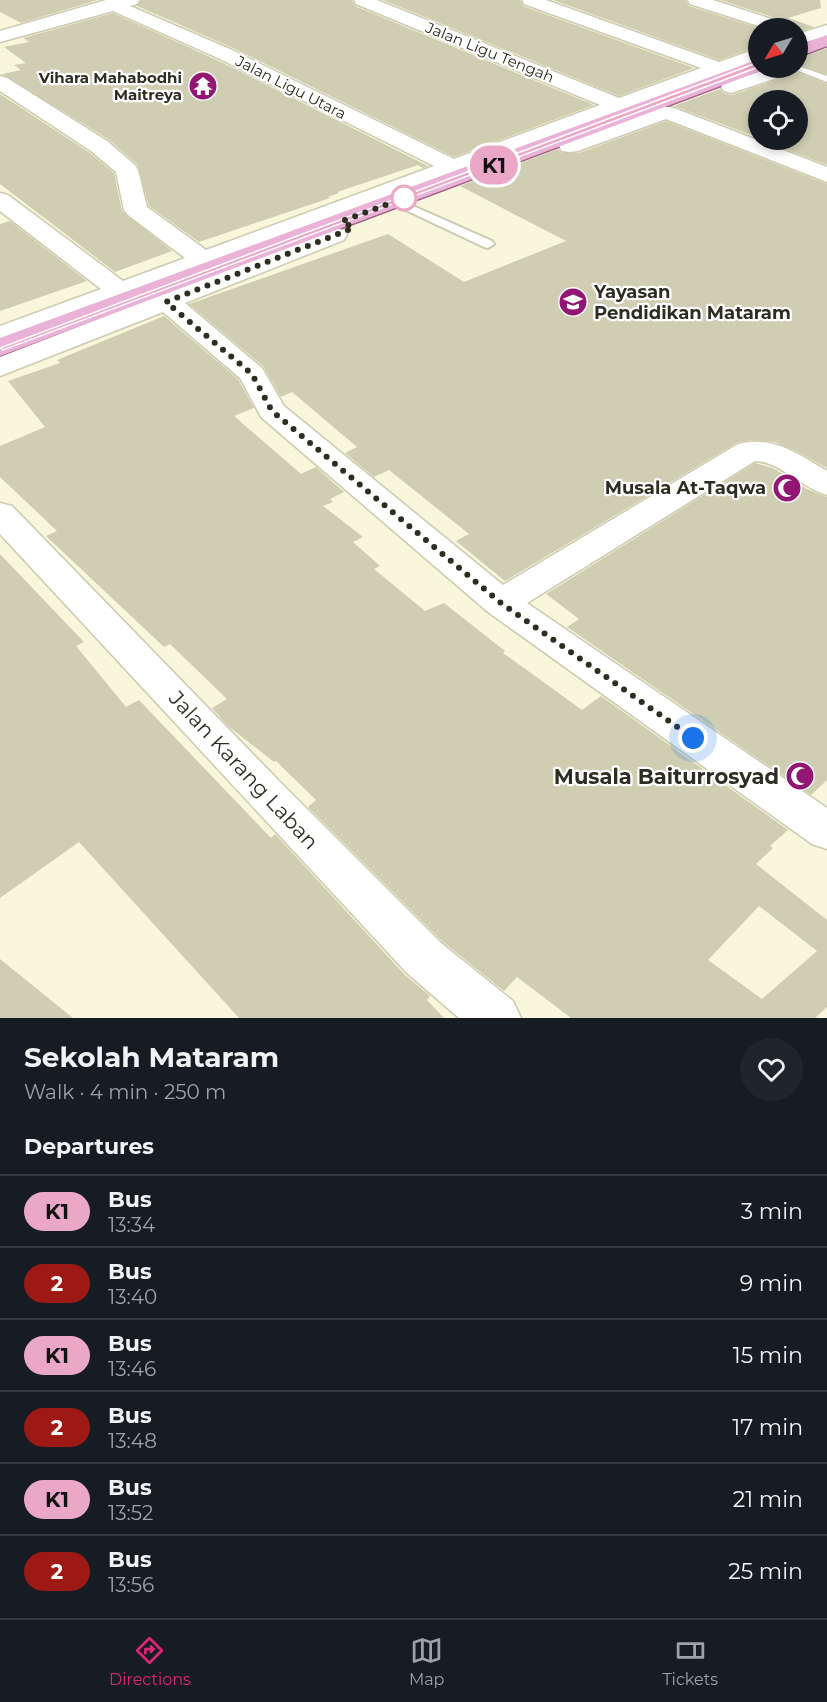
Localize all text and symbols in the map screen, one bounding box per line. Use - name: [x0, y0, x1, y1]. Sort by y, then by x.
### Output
- street label: Jalan Ligu Tengah: [422, 17, 557, 86]
- north arrow: [748, 18, 808, 78]
- map controls: [748, 18, 808, 150]
- street label: Jalan Ligu Utara: [232, 51, 349, 123]
- place label: Vihara Mahabodhi Maitreya: [38, 68, 182, 104]
- temple icon: Vihara Mahabodhi Maitreya: [187, 70, 219, 102]
- button: locate: [748, 90, 808, 150]
- line badge: K1: [467, 146, 521, 184]
- text: K1: [482, 153, 506, 178]
- unlabelled marker: [391, 185, 417, 211]
- place label: Yayasan Pendidikan Mataram: [593, 281, 791, 324]
- school or university icon: Yayasan Pendidikan Mataram: [557, 286, 589, 318]
- mosque icon: Musala At-Taqwa: [771, 472, 803, 504]
- place label: Musala At-Taqwa: [605, 477, 766, 499]
- street label: Jalan Karang Laban: [164, 685, 324, 854]
- your location: [678, 723, 708, 753]
- mosque icon: Musala Baiturrosyad: [784, 760, 816, 792]
- place label: Musala Baiturrosyad: [554, 764, 779, 789]
- button: heart: [740, 1038, 803, 1101]
- text: Sekolah Mataram: [24, 1040, 279, 1074]
- text: Walk · 4 min · 250 m: [24, 1080, 226, 1104]
- text: Departures: [24, 1133, 154, 1160]
- text: Bus: [108, 1186, 152, 1213]
- text: 3 min: [741, 1198, 803, 1225]
- text: K1: [45, 1199, 69, 1224]
- text: 13:34: [108, 1213, 155, 1237]
- text: Bus: [108, 1258, 152, 1285]
- text: 9 min: [740, 1270, 803, 1297]
- text: 2: [51, 1271, 63, 1296]
- text: 13:40: [108, 1285, 157, 1309]
- text: Bus: [108, 1330, 152, 1357]
- text: 15 min: [733, 1342, 803, 1369]
- text: K1: [45, 1343, 69, 1368]
- text: 13:46: [108, 1357, 156, 1381]
- text: Bus: [108, 1402, 152, 1429]
- text: 17 min: [732, 1414, 803, 1441]
- text: 2: [51, 1415, 63, 1440]
- text: 13:48: [108, 1429, 157, 1453]
- text: Bus: [108, 1474, 152, 1501]
- text: 21 min: [733, 1486, 803, 1513]
- text: K1: [45, 1487, 69, 1512]
- text: 13:52: [108, 1501, 153, 1525]
- text: Bus: [108, 1546, 152, 1573]
- text: 25 min: [728, 1558, 803, 1585]
- text: 2: [51, 1559, 63, 1584]
- text: 13:56: [108, 1573, 154, 1597]
- tab: Directions: [109, 1634, 191, 1689]
- tab: Map: [409, 1634, 444, 1689]
- tab: Tickets: [662, 1634, 718, 1689]

